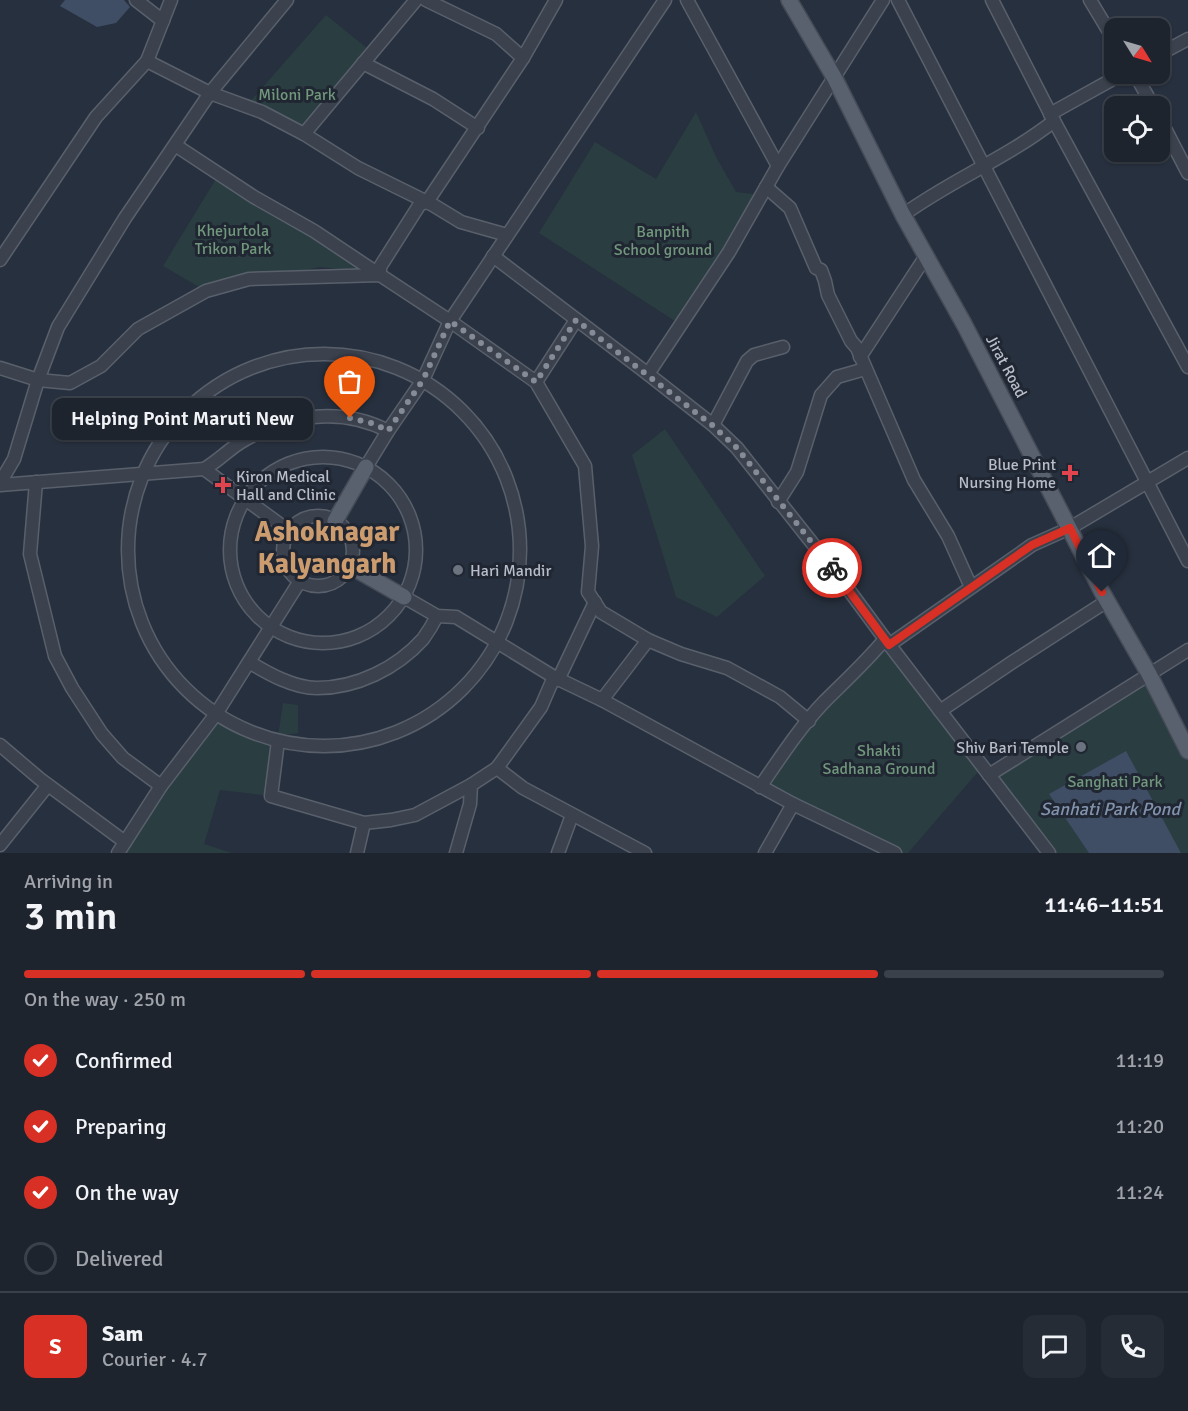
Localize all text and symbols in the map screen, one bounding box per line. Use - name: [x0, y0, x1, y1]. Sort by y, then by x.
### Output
- north arrow: [1104, 18, 1170, 84]
- map controls: [1104, 18, 1170, 162]
- park label: Miloni Park: [258, 85, 336, 105]
- button: locate: [1104, 96, 1170, 162]
- park label: Khejurtola Trikon Park: [195, 221, 271, 259]
- park label: Banpith School ground: [614, 222, 712, 260]
- street label: Jirat Road: [981, 331, 1031, 401]
- pin: [324, 356, 375, 418]
- icon: bag: [333, 365, 366, 398]
- callout: Helping Point Maruti New: [53, 397, 314, 439]
- text: Helping Point Maruti New: [71, 406, 294, 431]
- place label: Blue Print Nursing Home: [959, 455, 1056, 493]
- marker: Blue Print Nursing Home: [1061, 464, 1079, 482]
- place label: Kiron Medical Hall and Clinic: [236, 467, 336, 505]
- marker: Kiron Medical Hall and Clinic: [214, 476, 232, 494]
- district label: Ashoknagar Kalyangarh: [255, 515, 400, 581]
- pin: [1076, 530, 1127, 592]
- courier: [802, 538, 862, 598]
- icon: home: [1085, 539, 1118, 572]
- icon: bike: [816, 552, 849, 585]
- place label: Hari Mandir: [470, 561, 551, 581]
- marker: Hari Mandir: [451, 563, 465, 577]
- place label: Shiv Bari Temple: [956, 738, 1069, 758]
- marker: Shiv Bari Temple: [1074, 740, 1088, 754]
- park label: Shakti Sadhana Ground: [823, 741, 935, 779]
- park label: Sanghati Park: [1067, 772, 1163, 792]
- water label: Sanhati Park Pond: [1040, 798, 1182, 820]
- text: Arriving in: [24, 869, 113, 894]
- text: 11:46–11:51: [1045, 891, 1164, 918]
- text: 3 min: [24, 892, 117, 940]
- text: On the way · 250 m: [24, 987, 186, 1012]
- icon: check: [24, 1044, 57, 1077]
- text: Confirmed: [75, 1047, 173, 1074]
- text: 11:19: [1115, 1048, 1164, 1073]
- icon: check: [24, 1110, 57, 1143]
- text: Preparing: [75, 1113, 167, 1140]
- text: 11:20: [1115, 1114, 1164, 1139]
- icon: check: [24, 1176, 57, 1209]
- text: On the way: [75, 1179, 179, 1206]
- text: 11:24: [1115, 1180, 1164, 1205]
- text: Delivered: [75, 1245, 163, 1272]
- button: chat: [1023, 1315, 1086, 1378]
- button: phone: [1101, 1315, 1164, 1378]
- text: Sam: [102, 1320, 143, 1347]
- text: S: [49, 1333, 62, 1360]
- text: Courier · 4.7: [102, 1347, 208, 1372]

